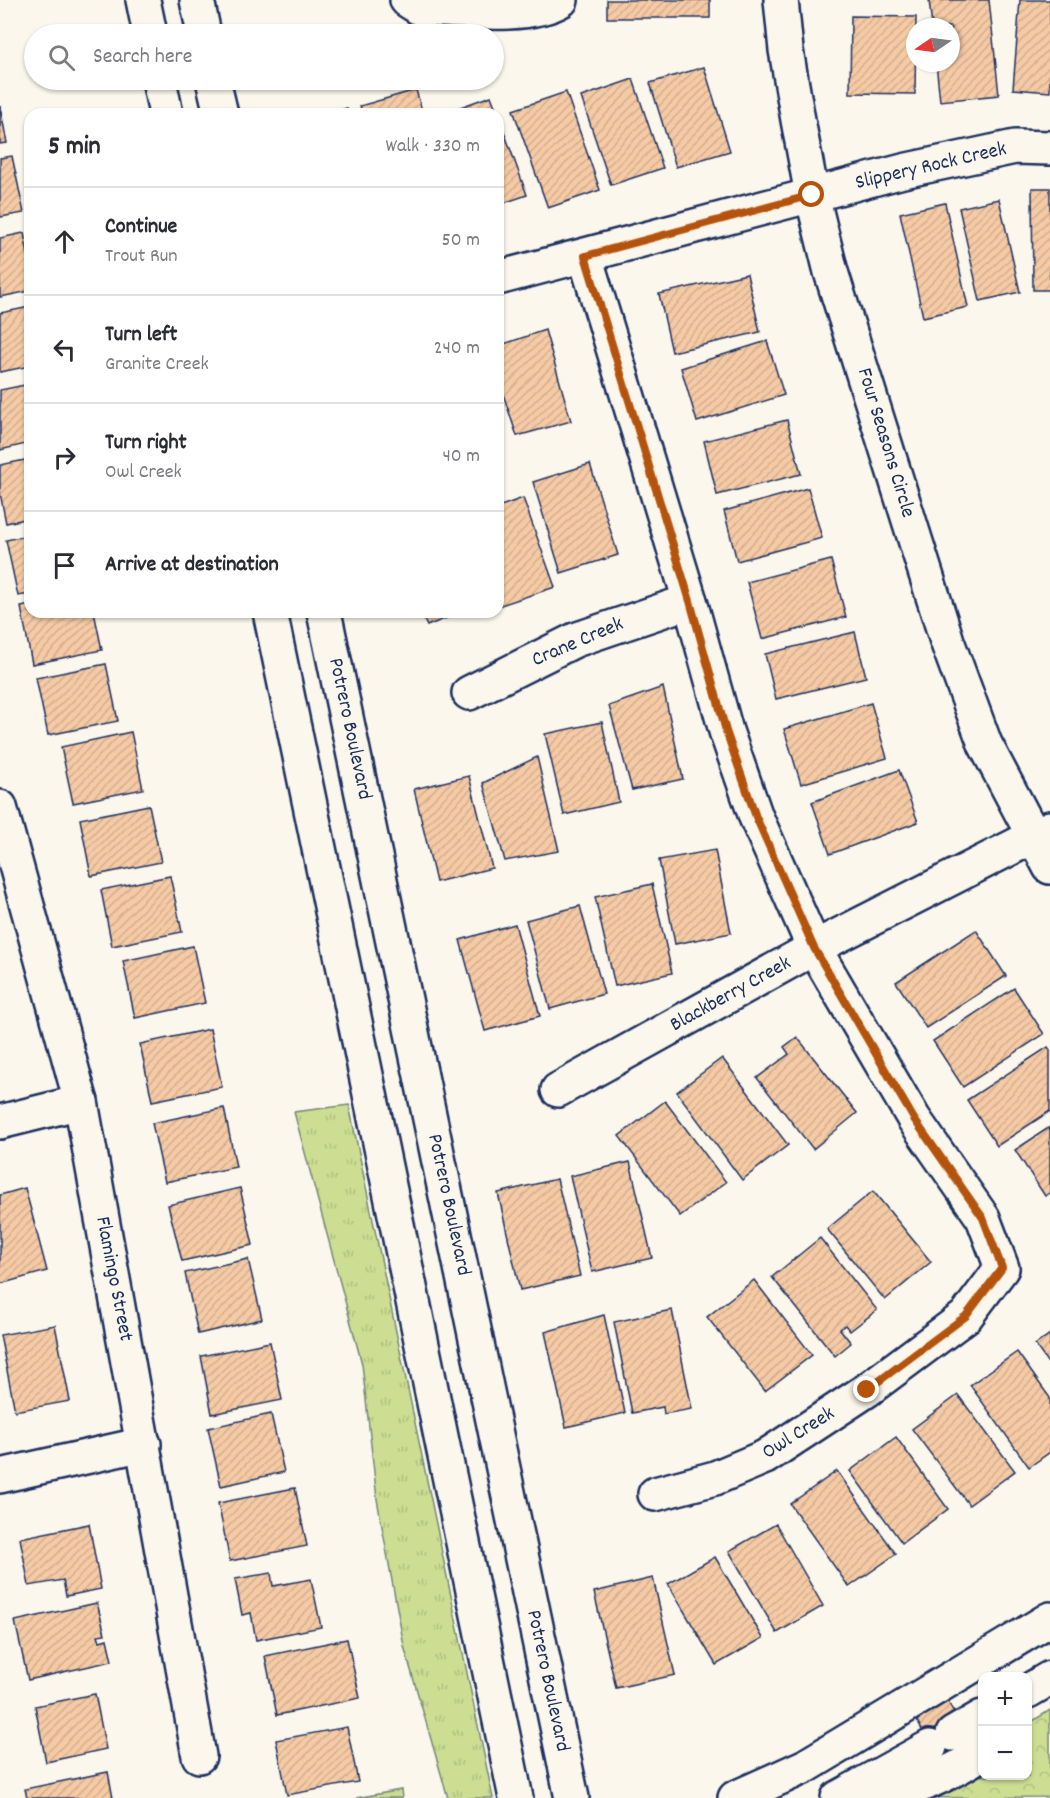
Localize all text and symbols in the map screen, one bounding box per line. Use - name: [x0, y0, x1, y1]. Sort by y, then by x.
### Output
- north arrow: [906, 18, 960, 72]
- search box: [24, 24, 504, 90]
- icon: search: [45, 41, 78, 74]
- text: Search here: [93, 42, 192, 73]
- text: 5 min: [48, 129, 101, 166]
- text: Walk · 330 m: [385, 133, 480, 161]
- street label: Slippery Rock Creek: [852, 135, 1010, 199]
- route start: [798, 181, 824, 207]
- text: Continue: [105, 212, 177, 243]
- icon: ahead: [48, 225, 81, 258]
- text: 50 m: [442, 227, 480, 255]
- text: Trout Run: [105, 243, 178, 271]
- text: Turn left: [105, 320, 177, 351]
- icon: left: [48, 333, 81, 366]
- text: 240 m: [434, 335, 480, 363]
- text: Granite Creek: [105, 351, 209, 379]
- street label: Four Seasons Circle: [848, 365, 922, 521]
- text: Turn right: [105, 428, 187, 459]
- icon: right: [48, 441, 81, 474]
- text: 40 m: [442, 443, 480, 471]
- text: Owl Creek: [105, 459, 182, 487]
- icon: arrive: [48, 549, 81, 582]
- text: Arrive at destination: [105, 550, 279, 581]
- street label: Crane Creek: [527, 610, 629, 676]
- street label: Potrero Boulevard: [319, 655, 379, 803]
- street label: Blackberry Creek: [665, 949, 797, 1041]
- street label: Potrero Boulevard: [418, 1131, 478, 1279]
- street label: Flamingo Street: [86, 1214, 140, 1344]
- route end: [853, 1376, 879, 1402]
- street label: Owl Creek: [757, 1400, 841, 1468]
- street label: Potrero Boulevard: [517, 1607, 577, 1755]
- map controls: [978, 1672, 1032, 1780]
- button: +: [978, 1672, 1032, 1726]
- button: −: [978, 1726, 1032, 1780]

